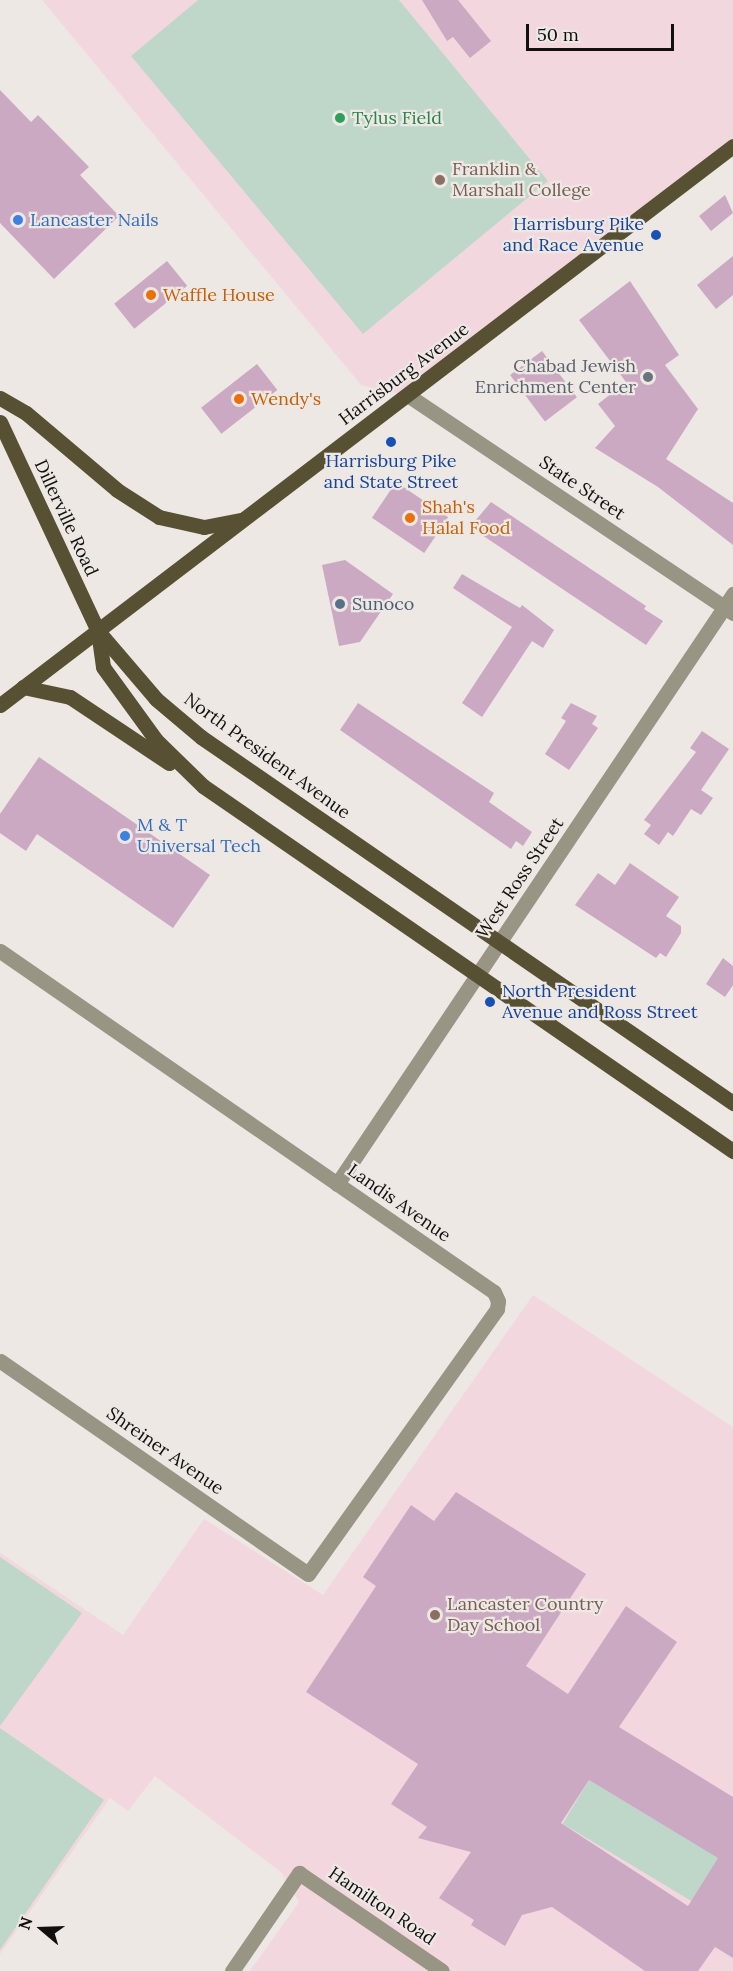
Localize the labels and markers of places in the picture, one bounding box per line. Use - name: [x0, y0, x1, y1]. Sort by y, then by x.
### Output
- place label: Tylus Field: [352, 107, 442, 129]
- marker: Tylus Field: [333, 111, 347, 125]
- place label: Franklin & Marshall College: [452, 159, 591, 201]
- marker: Franklin & Marshall College: [433, 173, 447, 187]
- place label: Lancaster Nails: [30, 209, 159, 231]
- marker: Lancaster Nails: [11, 213, 25, 227]
- place label: Harrisburg Pike and Race Avenue: [503, 214, 644, 256]
- marker: Harrisburg Pike and Race Avenue: [649, 228, 663, 242]
- place label: Waffle House: [163, 284, 275, 306]
- marker: Waffle House: [144, 288, 158, 302]
- place label: Chabad Jewish Enrichment Center: [475, 356, 636, 398]
- marker: Chabad Jewish Enrichment Center: [641, 370, 655, 384]
- place label: Wendy's: [251, 388, 321, 410]
- marker: Wendy's: [232, 392, 246, 406]
- marker: Harrisburg Pike and State Street: [384, 435, 398, 449]
- place label: Harrisburg Pike and State Street: [324, 451, 458, 494]
- place label: Shah's Halal Food: [422, 497, 510, 540]
- marker: Shah's Halal Food: [403, 511, 417, 525]
- place label: Sunoco: [352, 593, 414, 615]
- marker: Sunoco: [333, 597, 347, 611]
- place label: M & T Universal Tech: [137, 815, 261, 858]
- marker: M & T Universal Tech: [118, 829, 132, 843]
- place label: North President Avenue and Ross Street: [502, 981, 698, 1024]
- marker: North President Avenue and Ross Street: [483, 995, 497, 1009]
- place label: Lancaster Country Day School: [447, 1594, 604, 1636]
- marker: Lancaster Country Day School: [428, 1608, 442, 1622]

